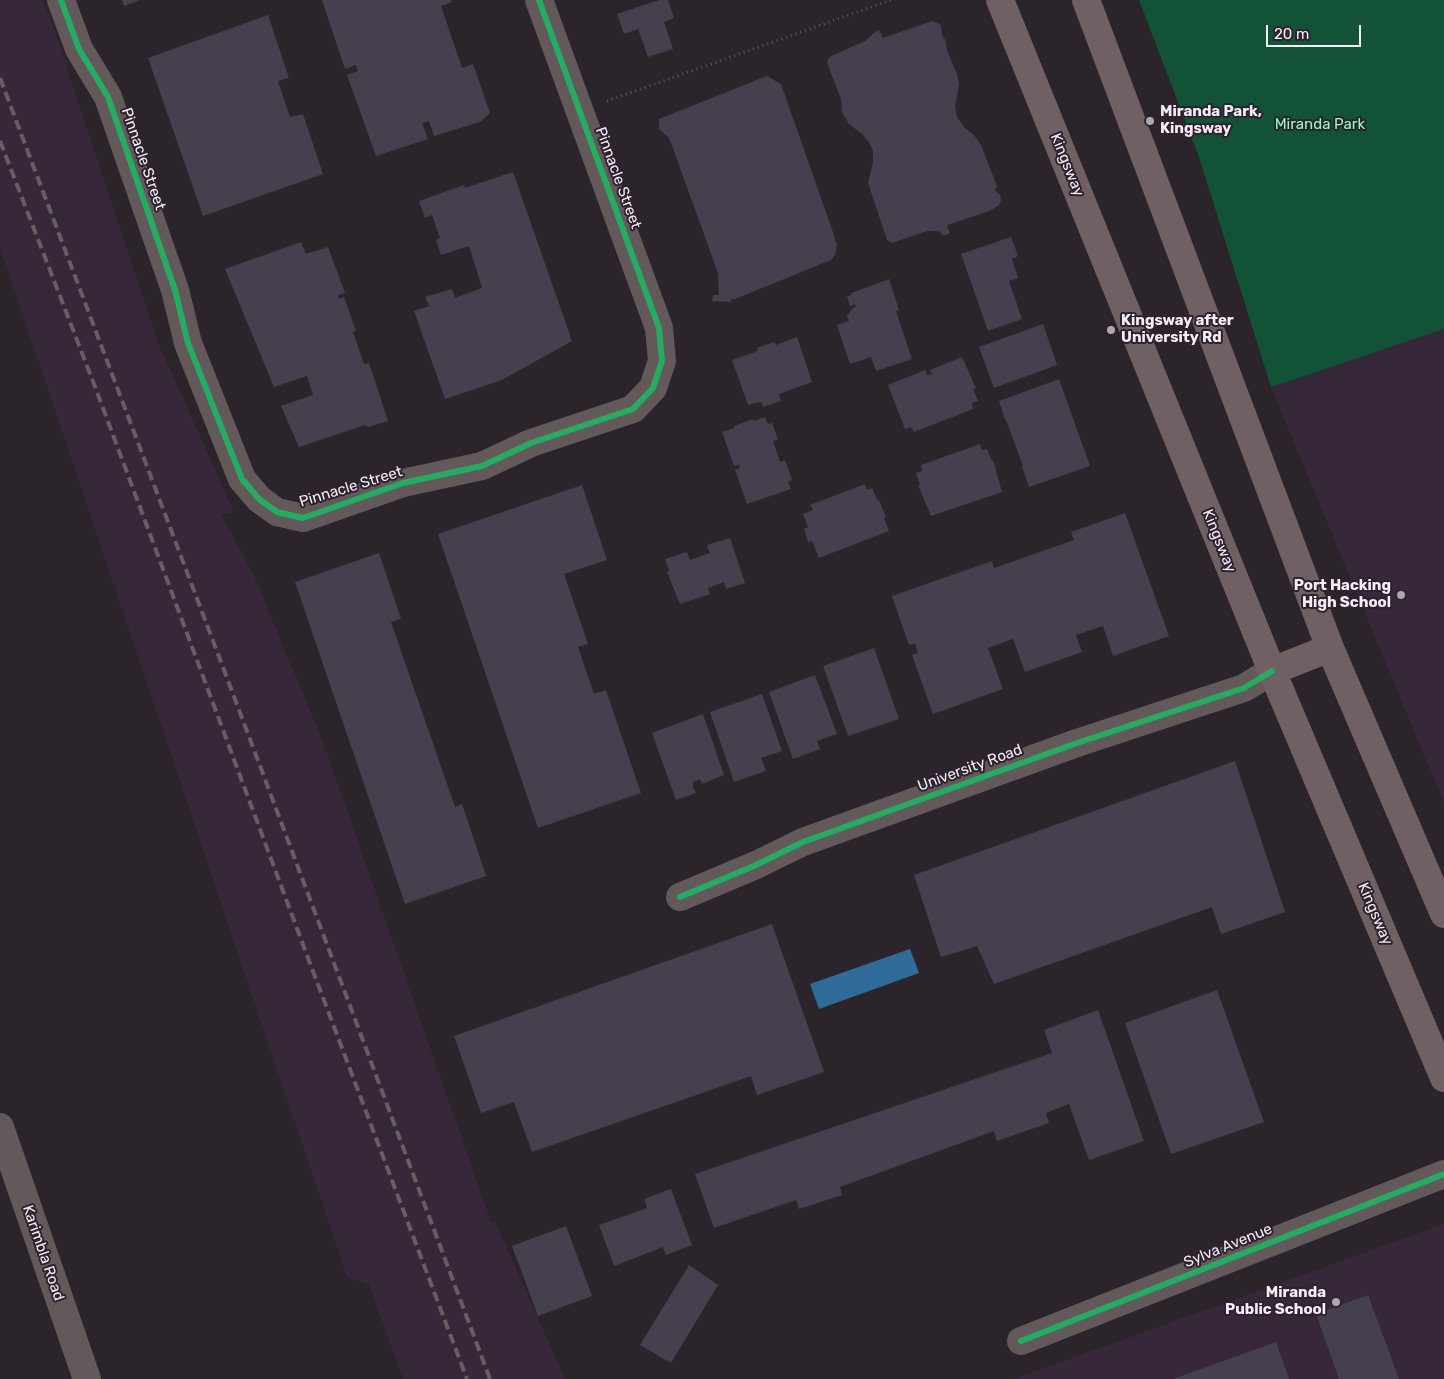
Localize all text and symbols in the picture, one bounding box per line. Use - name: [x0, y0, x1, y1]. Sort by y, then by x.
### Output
- scale bar: [1269, 15, 1364, 47]
- text: 20 m: [1274, 25, 1309, 43]
- place label: Miranda Park, Kingsway: [1160, 103, 1262, 138]
- street label: Pinnacle Street: [117, 105, 169, 213]
- marker: Miranda Park, Kingsway: [1144, 115, 1156, 127]
- park label: Miranda Park: [1275, 116, 1365, 134]
- street label: Pinnacle Street: [591, 125, 645, 231]
- street label: Kingsway: [1046, 131, 1088, 199]
- place label: Kingsway after University Rd: [1121, 312, 1234, 347]
- marker: Kingsway after University Rd: [1105, 324, 1117, 336]
- street label: Pinnacle Street: [297, 463, 405, 511]
- street label: Kingsway: [1198, 507, 1240, 575]
- place label: Port Hacking High School: [1294, 577, 1391, 612]
- marker: Port Hacking High School: [1395, 589, 1407, 601]
- street label: University Road: [915, 741, 1025, 795]
- street label: Kingsway: [1354, 880, 1396, 948]
- street label: Karimbla Road: [18, 1203, 68, 1303]
- street label: Sylva Avenue: [1181, 1220, 1275, 1272]
- place label: Miranda Public School: [1225, 1284, 1326, 1319]
- marker: Miranda Public School: [1330, 1296, 1342, 1308]

